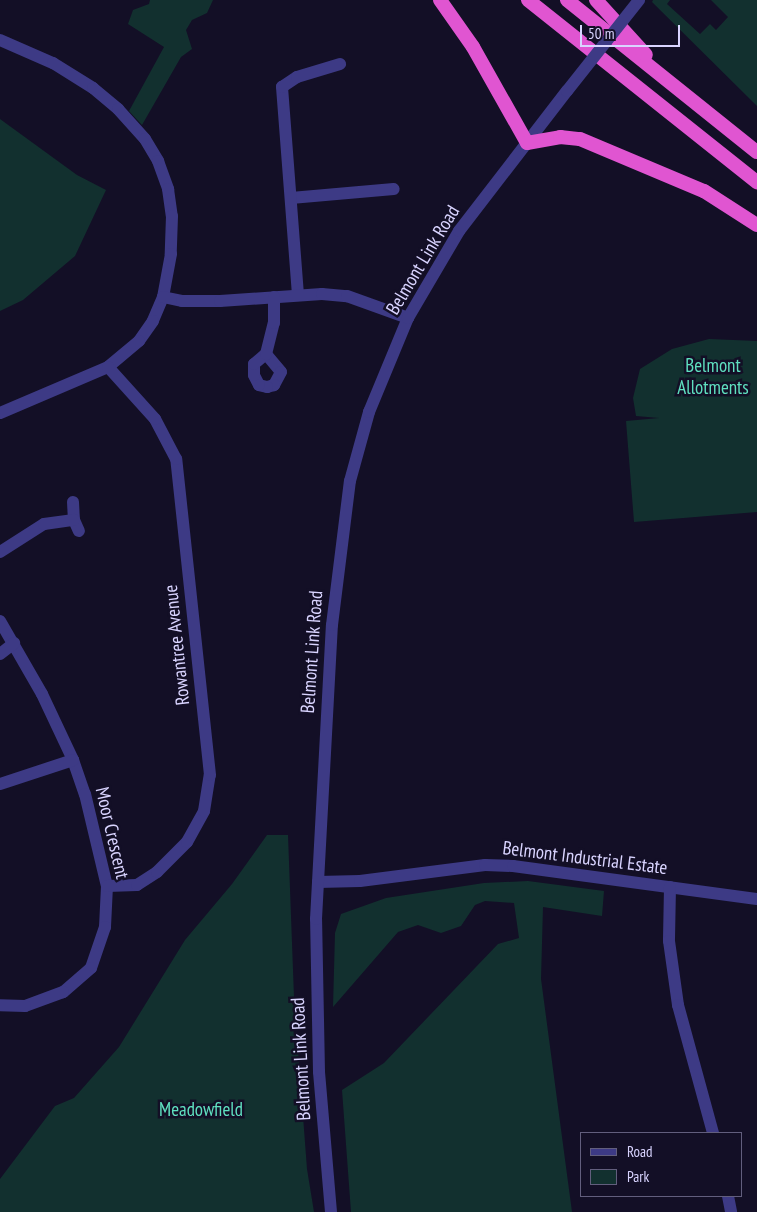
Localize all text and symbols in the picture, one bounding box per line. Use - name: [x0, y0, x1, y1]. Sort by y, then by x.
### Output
- scale bar: [582, 15, 682, 47]
- text: 50 m: [588, 24, 614, 43]
- street label: Belmont Link Road: [381, 201, 465, 319]
- park label: Belmont Allotments: [677, 355, 749, 399]
- street label: Rowantree Avenue: [159, 583, 195, 707]
- street label: Belmont Link Road: [296, 590, 328, 714]
- street label: Moor Crescent: [90, 785, 134, 881]
- street label: Belmont Industrial Estate: [501, 837, 669, 879]
- street label: Belmont Link Road: [286, 997, 316, 1121]
- park label: Meadowfield: [159, 1099, 243, 1121]
- legend: [580, 1132, 742, 1197]
- text: Road: [627, 1142, 653, 1161]
- text: Park: [627, 1167, 649, 1186]

